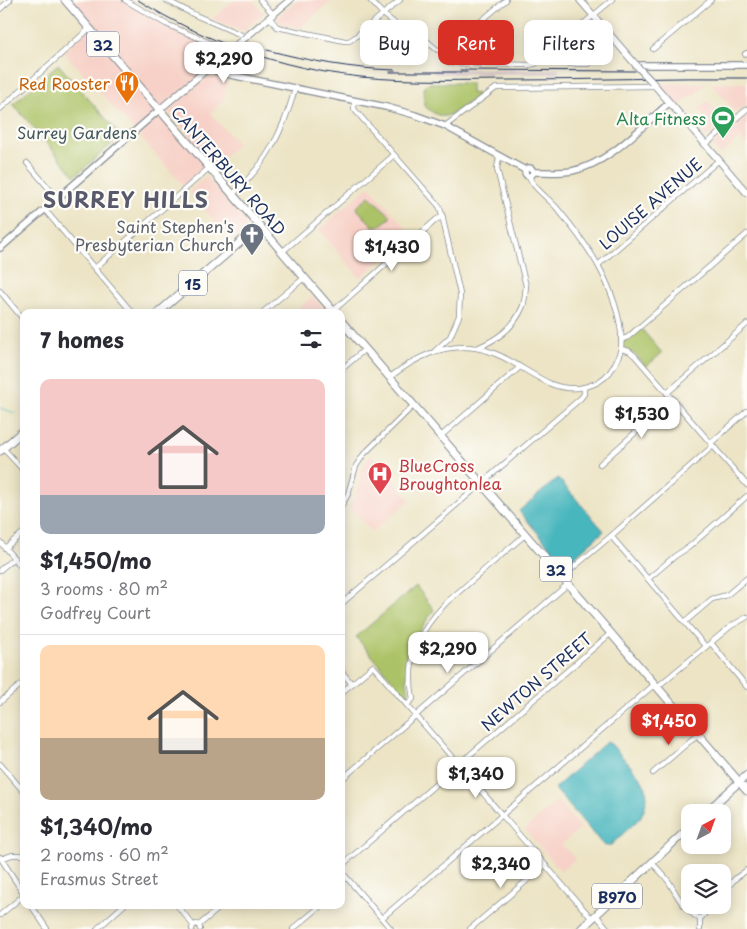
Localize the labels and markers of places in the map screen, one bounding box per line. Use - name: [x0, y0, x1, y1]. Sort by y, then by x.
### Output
- pin: $2,290: [183, 42, 265, 84]
- restaurant icon: Red Rooster: [114, 70, 140, 104]
- place label: Red Rooster: [19, 71, 111, 95]
- sports icon: Alta Fitness: [710, 105, 736, 139]
- place label: Alta Fitness: [616, 106, 706, 130]
- place label: Saint Stephen's Presbyterian Church: [75, 214, 234, 256]
- church icon: Saint Stephen's Presbyterian Church: [239, 222, 265, 256]
- pin: $1,430: [351, 230, 433, 272]
- pin: $1,530: [601, 396, 683, 439]
- place label: BlueCross Broughtonlea: [398, 453, 501, 495]
- hospital icon: BlueCross Broughtonlea: [367, 461, 393, 495]
- pin: $2,290: [407, 632, 489, 674]
- pin: $1,450: [628, 704, 710, 746]
- pin: $1,340: [435, 756, 517, 799]
- pin: $2,340: [460, 846, 542, 889]

